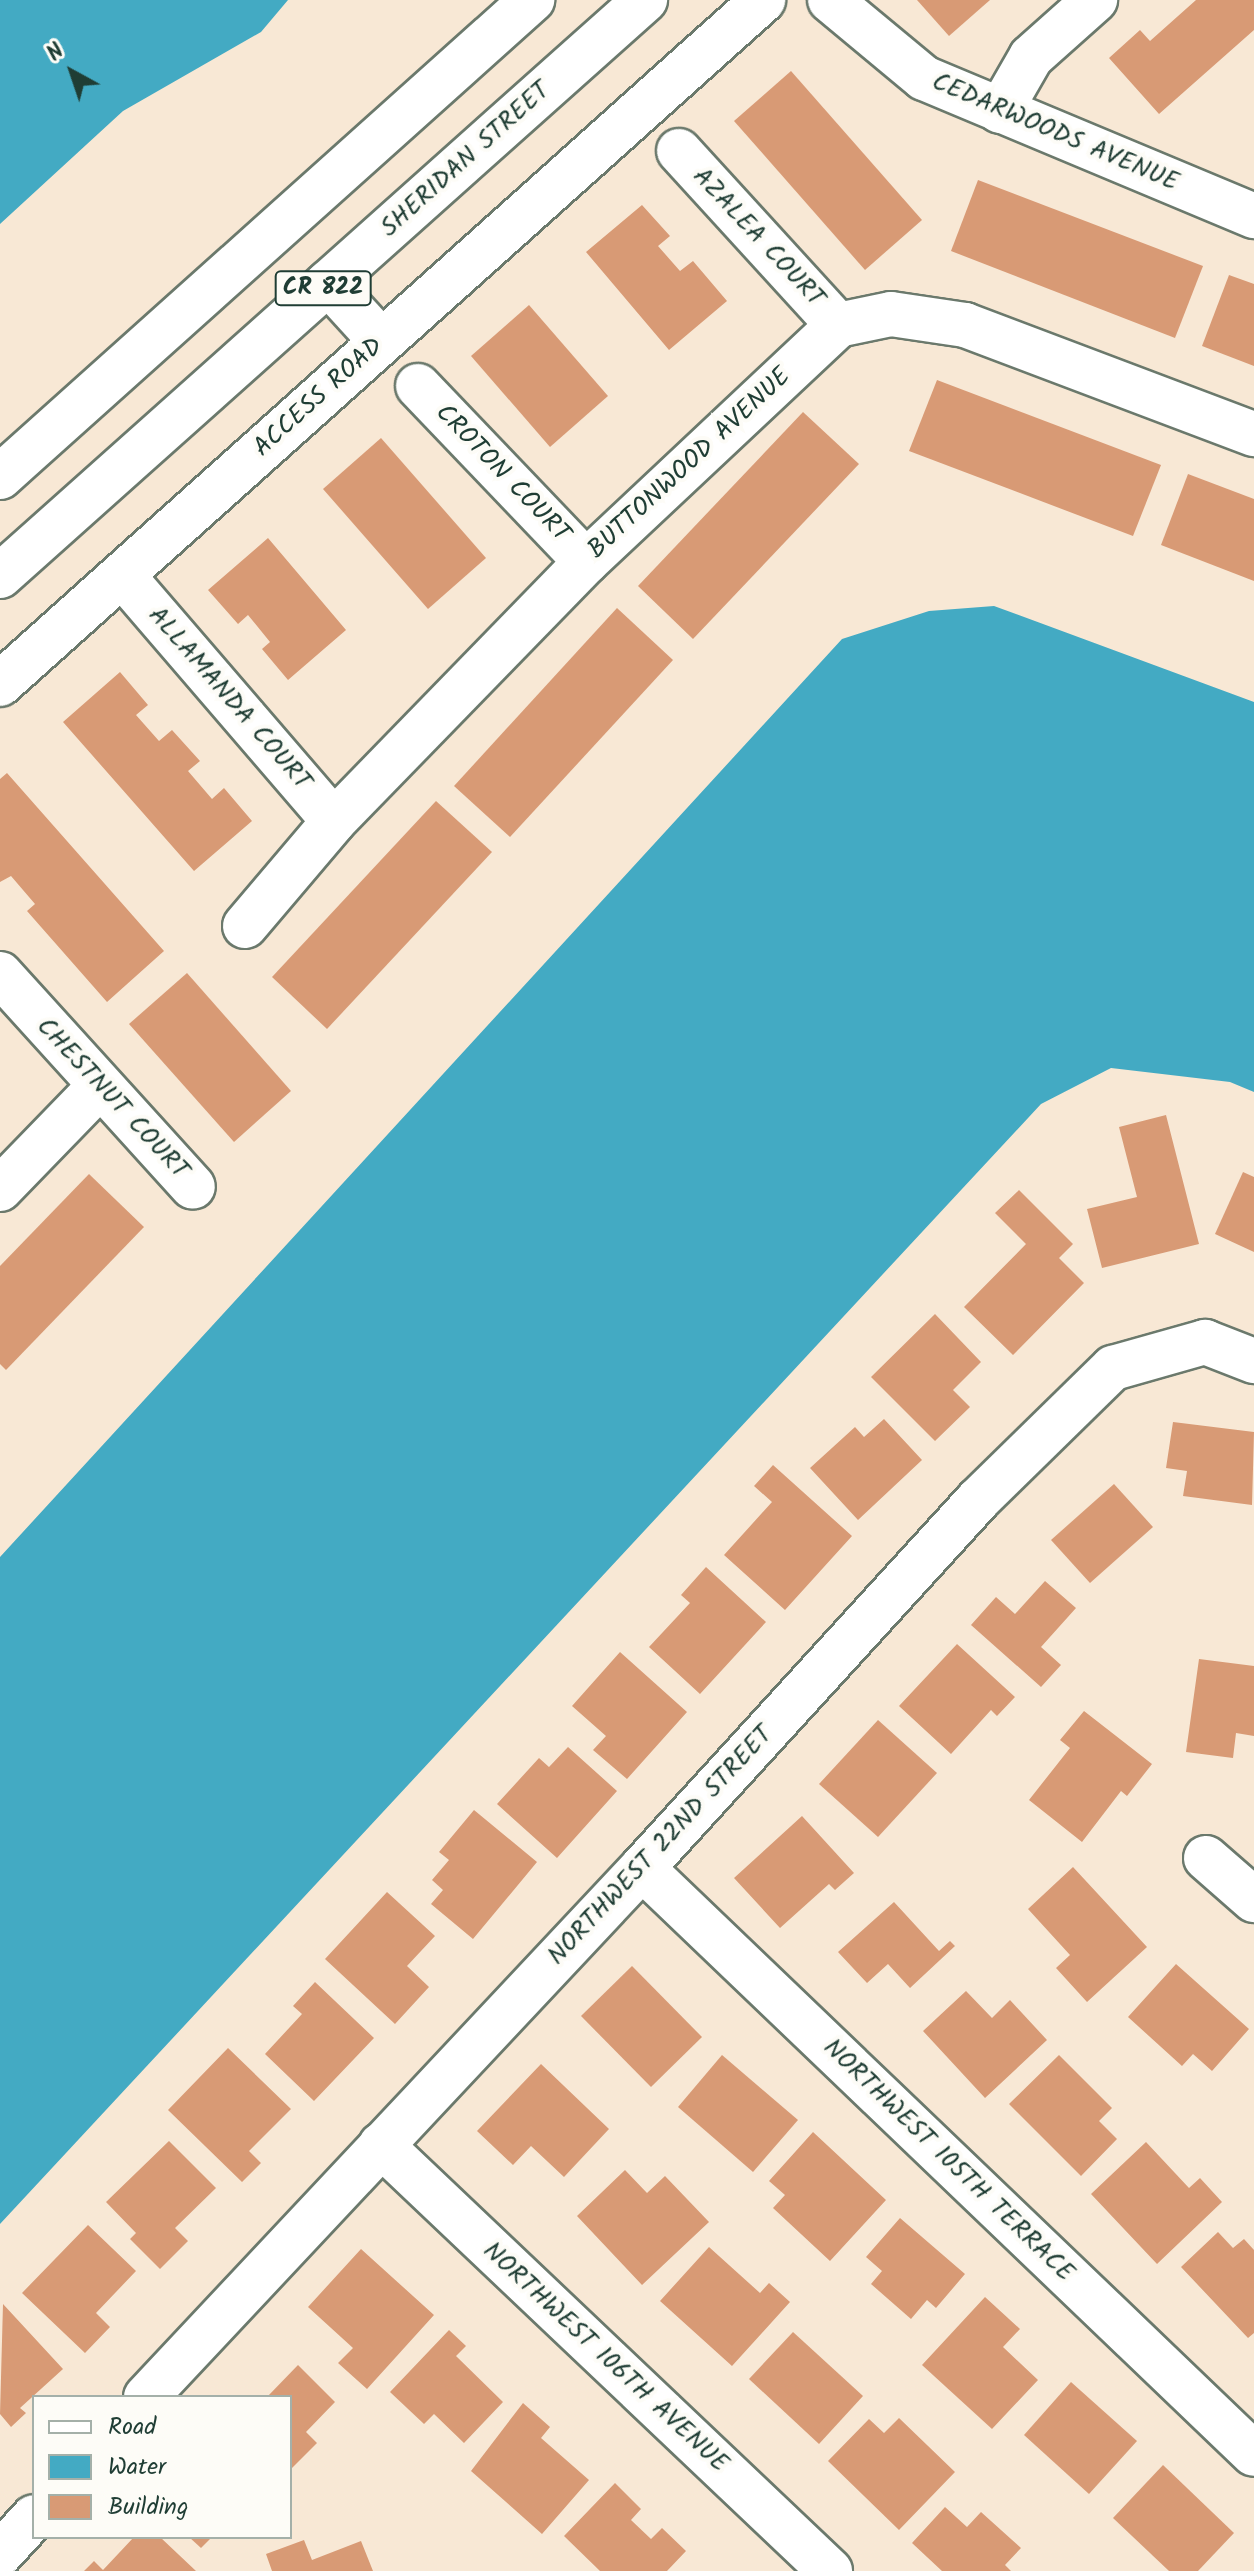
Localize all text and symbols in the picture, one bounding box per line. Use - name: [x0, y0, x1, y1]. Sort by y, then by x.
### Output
- north arrow: [32, 32, 112, 112]
- text: N: [40, 35, 73, 71]
- street label: CEDARWOODS AVENUE: [927, 67, 1183, 199]
- street label: SHERIDAN STREET: [375, 76, 557, 244]
- street label: AZALEA COURT: [685, 162, 831, 314]
- road number: CR 822: [273, 268, 373, 308]
- street label: ACCESS ROAD: [248, 332, 390, 464]
- street label: BUTTONWOOD AVENUE: [582, 362, 798, 566]
- street label: CROTON COURT: [428, 398, 576, 550]
- street label: ALLAMANDA COURT: [141, 601, 317, 797]
- street label: CHESTNUT COURT: [29, 1012, 195, 1186]
- street label: NORTHWEST 22ND STREET: [542, 1720, 780, 1972]
- street label: NORTHWEST 105TH TERRACE: [816, 2033, 1080, 2289]
- street label: NORTHWEST 106TH AVENUE: [476, 2236, 734, 2480]
- legend: [32, 2395, 292, 2539]
- text: Road: [108, 2408, 156, 2447]
- text: Water: [108, 2448, 166, 2487]
- text: Building: [108, 2488, 188, 2527]

